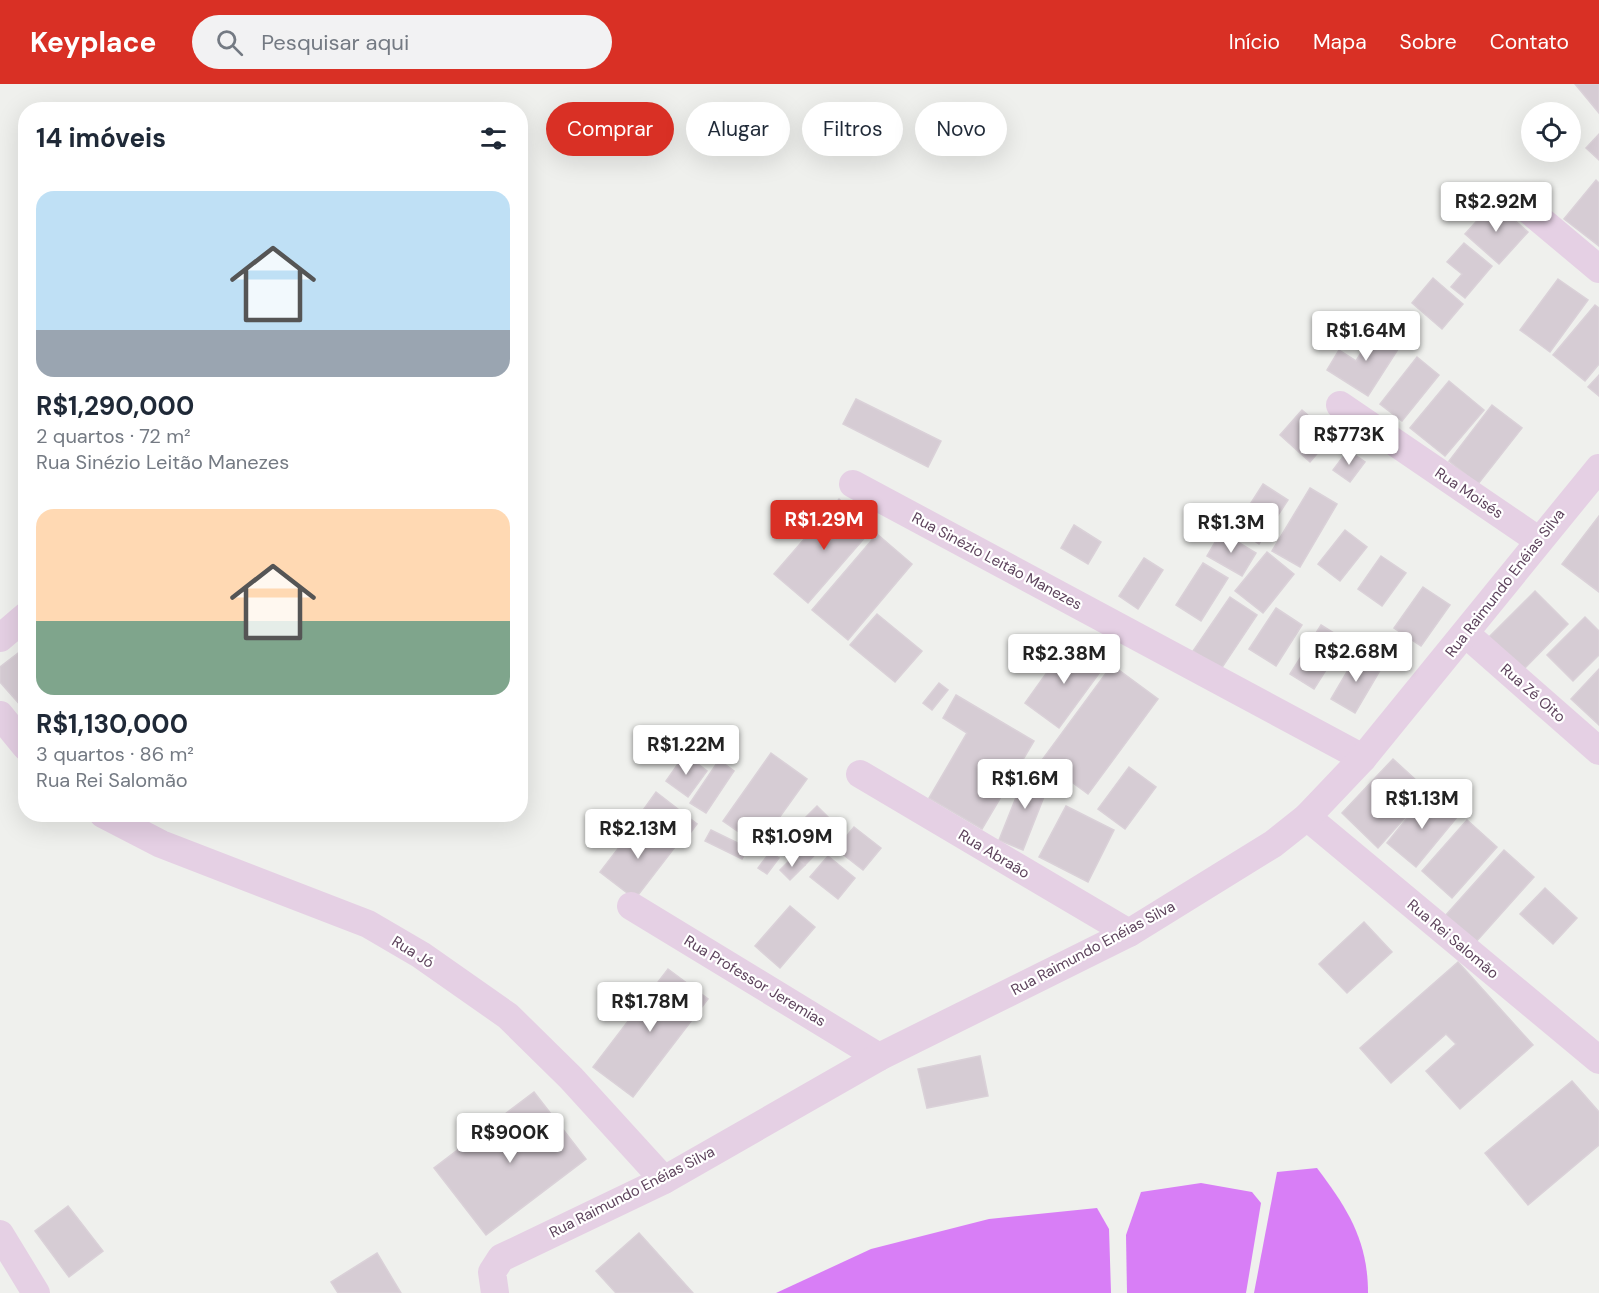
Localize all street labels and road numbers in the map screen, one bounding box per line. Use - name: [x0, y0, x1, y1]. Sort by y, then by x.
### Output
- street label: Rua Moisés: [1431, 463, 1507, 523]
- street label: Rua Raimundo Enéias Silva: [1441, 505, 1569, 661]
- street label: Rua Sinézio Leitão Manezes: [908, 508, 1086, 614]
- street label: Rua Zé Oito: [1496, 659, 1570, 727]
- street label: Rua Abraão: [955, 825, 1033, 883]
- street label: Rua Rei Salomão: [1403, 895, 1503, 983]
- street label: Rua Raimundo Enéias Silva: [1007, 896, 1179, 1000]
- street label: Rua Jó: [388, 931, 438, 973]
- street label: Rua Professor Jeremias: [680, 931, 830, 1031]
- street label: Rua Raimundo Enéias Silva: [546, 1142, 718, 1242]

